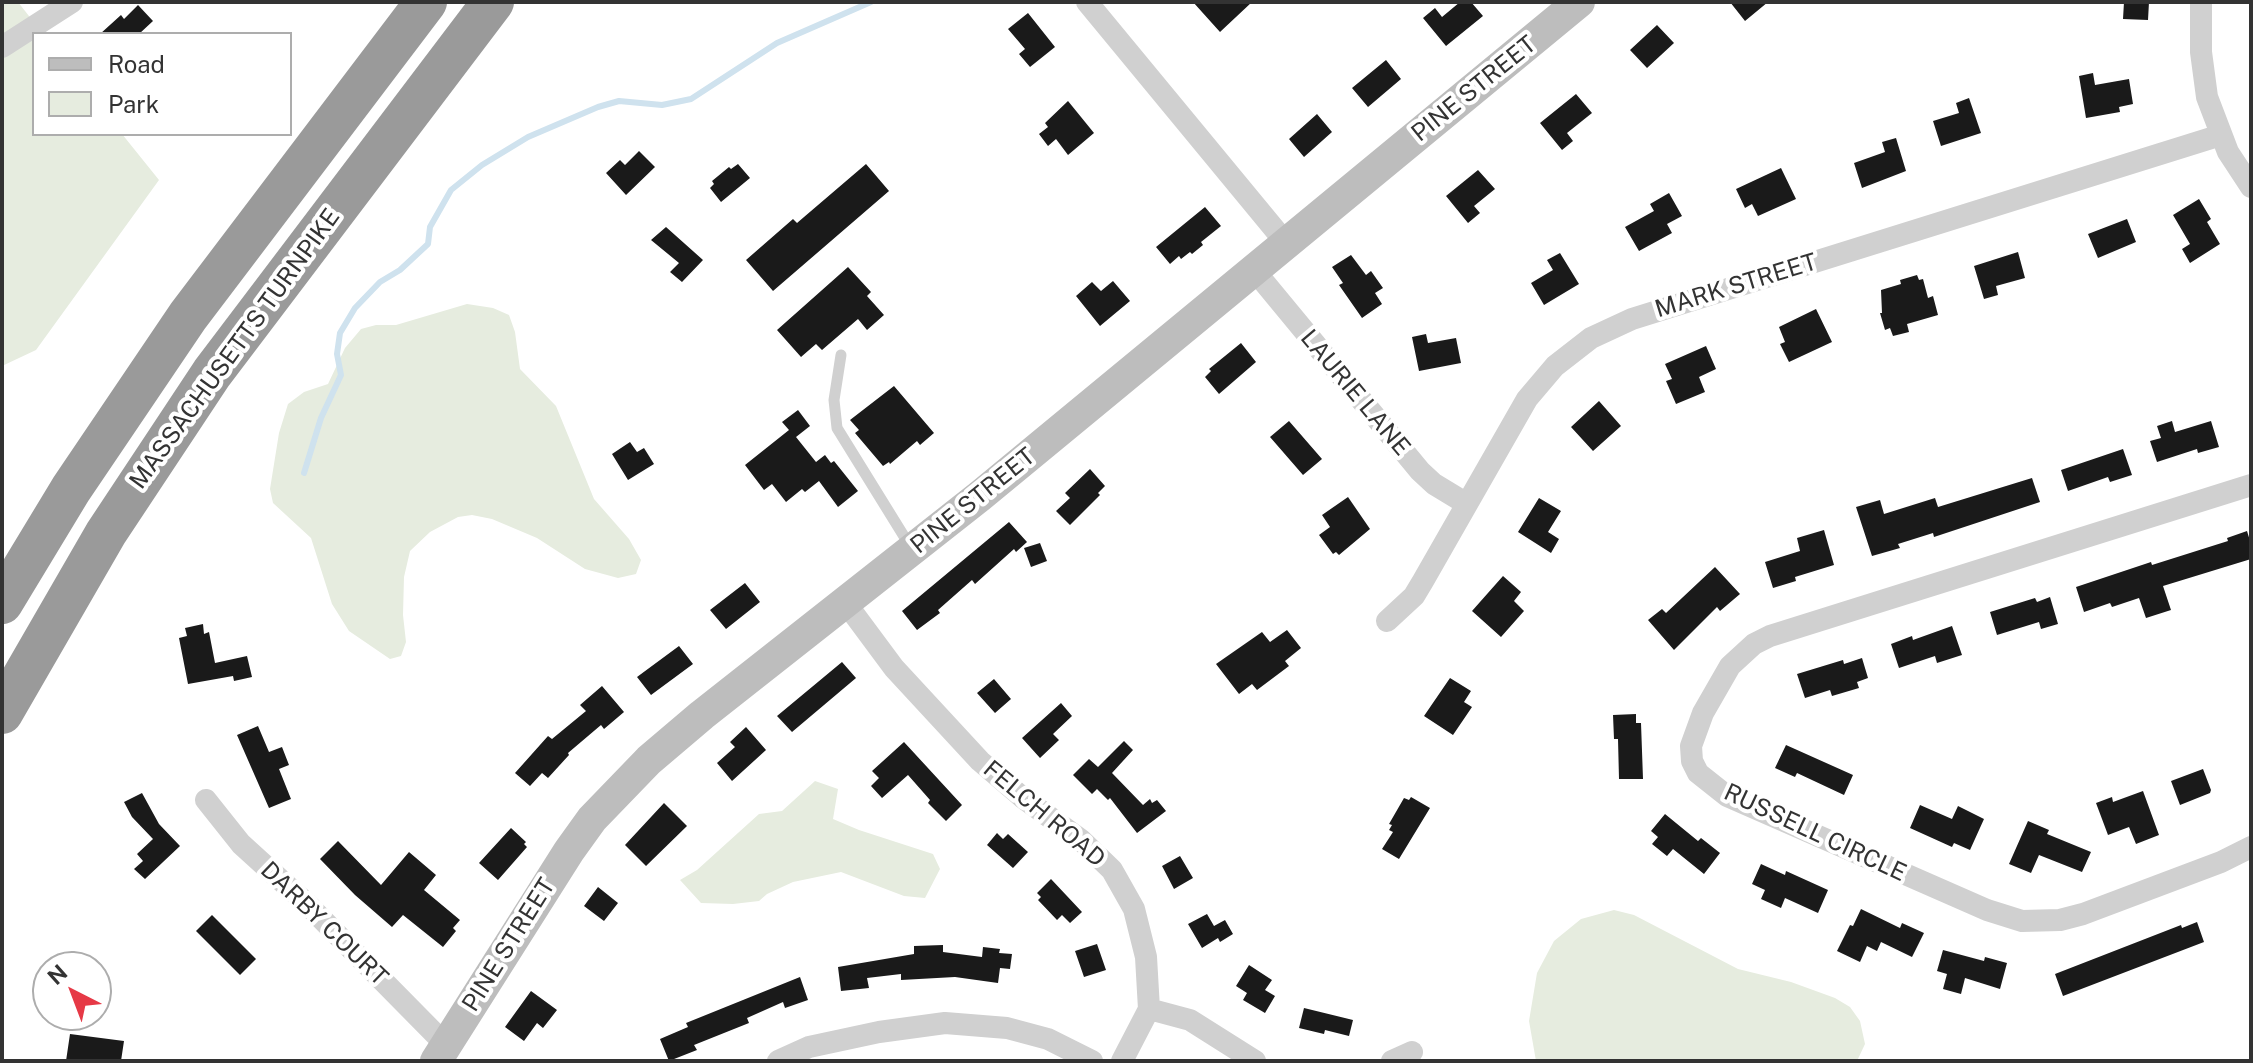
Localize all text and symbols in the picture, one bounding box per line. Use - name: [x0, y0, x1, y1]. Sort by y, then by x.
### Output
- street label: PINE STREET: [1406, 30, 1542, 148]
- legend: [32, 32, 292, 136]
- text: Road: [108, 50, 165, 78]
- text: Park: [108, 90, 159, 118]
- street label: MASSACHUSETTS TURNPIKE: [124, 204, 346, 494]
- street label: MARK STREET: [1652, 248, 1820, 324]
- street label: LAURIE LANE: [1294, 324, 1416, 462]
- street label: PINE STREET: [905, 442, 1041, 560]
- street label: FELCH ROAD: [977, 755, 1111, 873]
- street label: RUSSELL CIRCLE: [1719, 778, 1911, 888]
- street label: DARBY COURT: [254, 856, 394, 992]
- street label: PINE STREET: [457, 873, 561, 1017]
- north arrow: [32, 951, 112, 1031]
- text: N: [42, 959, 72, 990]

